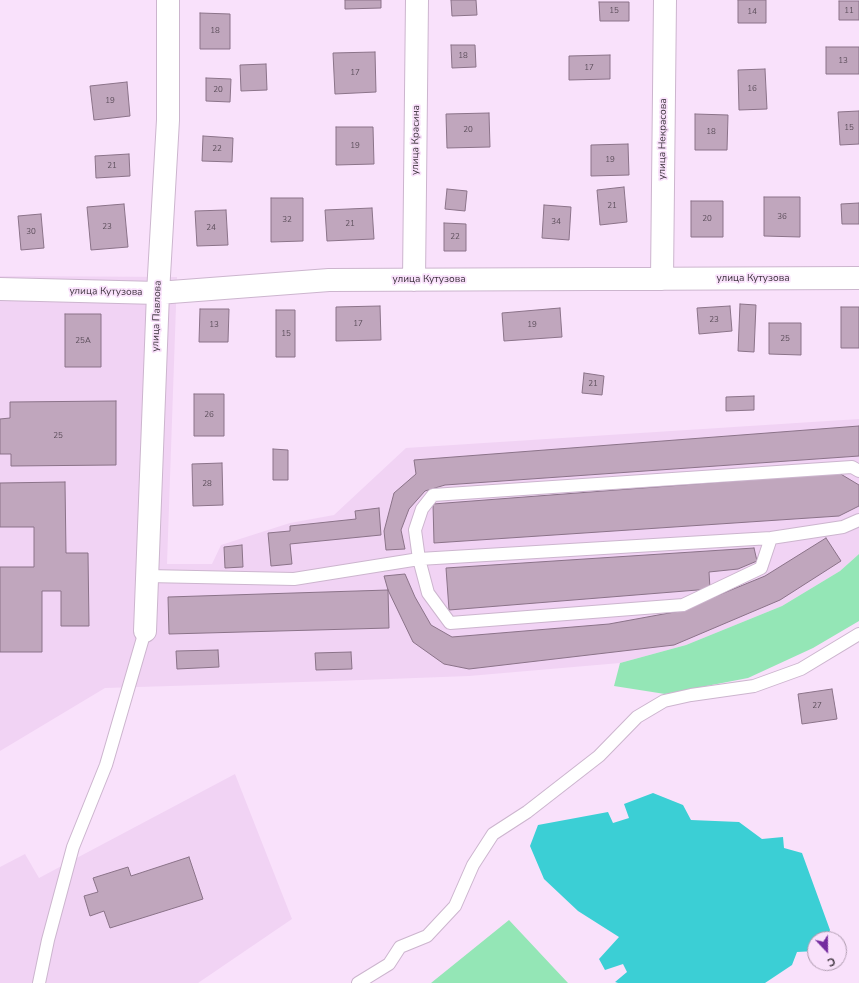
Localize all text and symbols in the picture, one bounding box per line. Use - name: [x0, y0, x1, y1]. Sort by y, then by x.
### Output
- house number: 15: [609, 6, 619, 16]
- house number: 11: [844, 6, 854, 16]
- house number: 14: [747, 7, 757, 17]
- house number: 18: [210, 26, 220, 36]
- house number: 18: [458, 51, 468, 61]
- house number: 13: [838, 56, 848, 66]
- house number: 17: [584, 63, 594, 73]
- house number: 17: [350, 68, 360, 78]
- house number: 16: [747, 84, 757, 94]
- house number: 20: [213, 85, 223, 95]
- house number: 19: [105, 96, 115, 106]
- street label: улица Некрасова: [656, 98, 670, 180]
- street label: улица Красина: [409, 105, 423, 175]
- house number: 15: [844, 123, 854, 133]
- house number: 20: [463, 125, 473, 135]
- house number: 18: [706, 127, 716, 137]
- house number: 19: [350, 141, 360, 151]
- house number: 22: [212, 144, 222, 154]
- house number: 19: [605, 155, 615, 165]
- house number: 21: [107, 161, 117, 171]
- house number: 21: [607, 201, 617, 211]
- house number: 36: [777, 212, 787, 222]
- house number: 20: [702, 214, 712, 224]
- house number: 32: [282, 215, 292, 225]
- house number: 34: [551, 217, 561, 227]
- house number: 21: [345, 219, 355, 229]
- house number: 23: [102, 222, 112, 232]
- house number: 24: [206, 223, 216, 233]
- house number: 30: [26, 227, 36, 237]
- house number: 22: [450, 232, 460, 242]
- street label: улица Кутузова: [716, 273, 790, 285]
- street label: улица Кутузова: [392, 274, 466, 286]
- street label: улица Павлова: [150, 280, 164, 352]
- street label: улица Кутузова: [69, 285, 143, 299]
- house number: 23: [709, 315, 719, 325]
- house number: 17: [353, 319, 363, 329]
- house number: 13: [209, 320, 219, 330]
- house number: 19: [527, 320, 537, 330]
- house number: 15: [281, 329, 291, 339]
- house number: 25: [780, 334, 790, 344]
- house number: 25А: [75, 336, 91, 346]
- house number: 21: [588, 379, 598, 389]
- house number: 26: [204, 410, 214, 420]
- house number: 25: [53, 431, 63, 441]
- house number: 28: [202, 479, 212, 489]
- house number: 27: [812, 701, 822, 711]
- north arrow: [807, 931, 847, 971]
- text: С: [825, 953, 838, 970]

